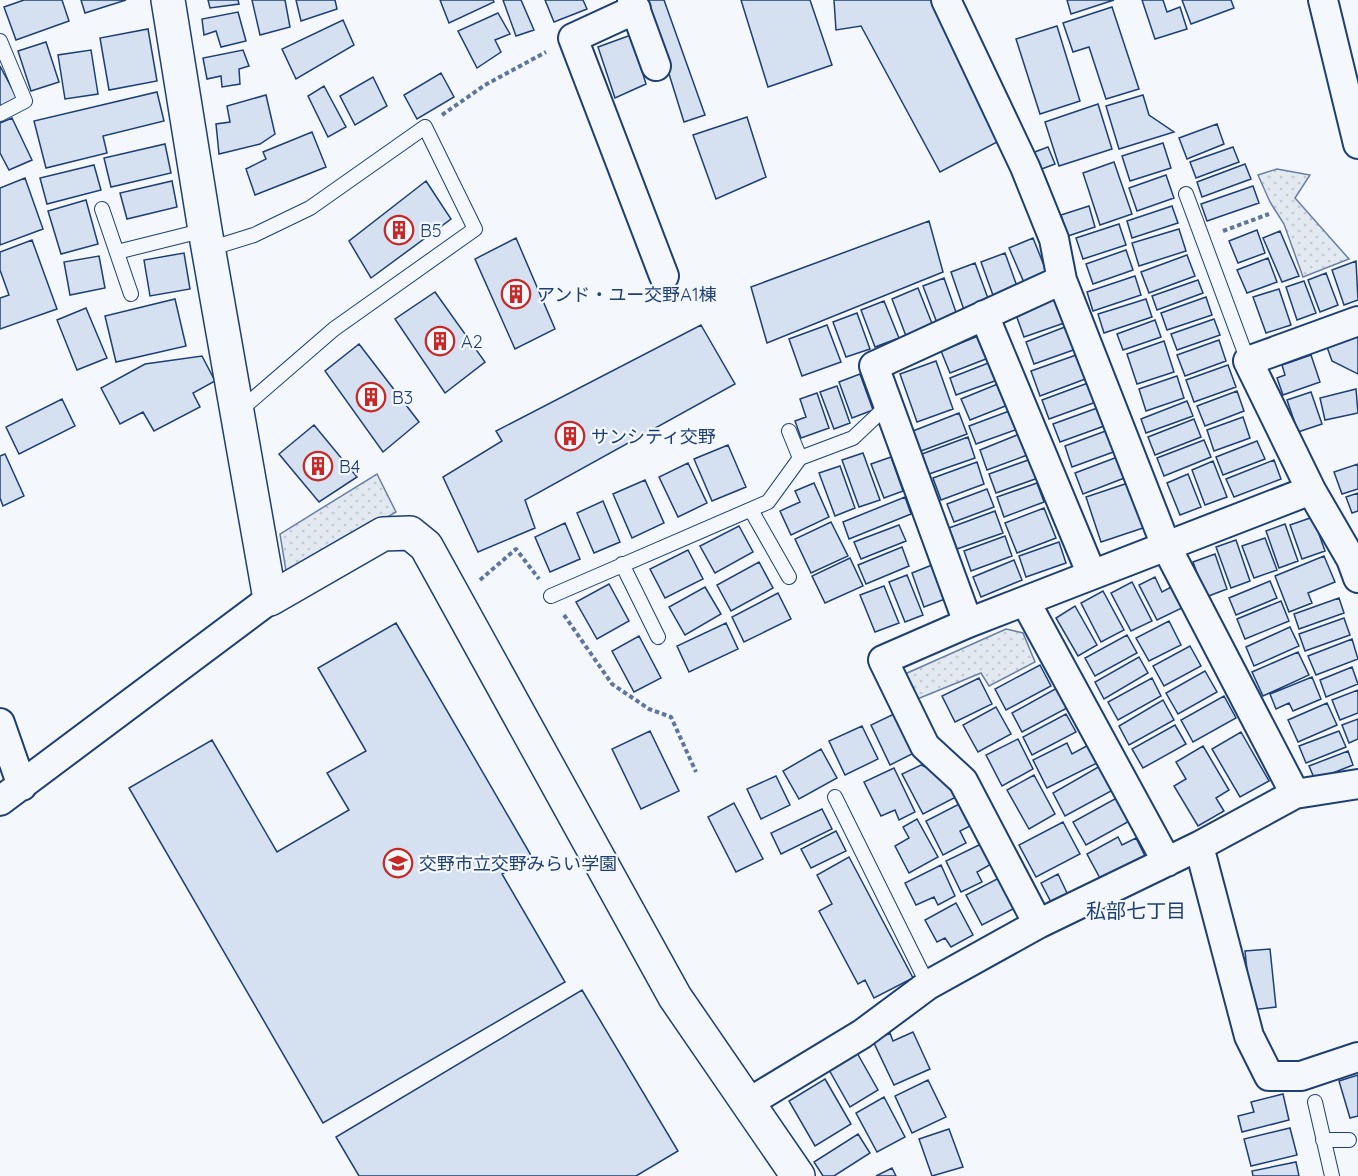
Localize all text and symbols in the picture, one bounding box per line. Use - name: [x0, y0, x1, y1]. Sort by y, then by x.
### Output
- building icon: B5: [383, 214, 415, 246]
- place label: B5: [420, 219, 442, 242]
- building icon: アンド・ユー交野A1棟: [500, 278, 532, 310]
- place label: アンド・ユー交野A1棟: [537, 283, 717, 306]
- building icon: A2: [424, 325, 456, 357]
- place label: A2: [461, 330, 483, 353]
- building icon: B3: [355, 381, 387, 413]
- place label: B3: [392, 386, 413, 409]
- building icon: サンシティ交野: [554, 420, 586, 452]
- place label: サンシティ交野: [591, 425, 716, 448]
- building icon: B4: [302, 450, 334, 482]
- place label: B4: [339, 455, 360, 478]
- school or university icon: 交野市立交野みらい学園: [382, 847, 414, 879]
- place label: 交野市立交野みらい学園: [419, 852, 617, 875]
- district label: 私部七丁目: [1086, 898, 1186, 923]

